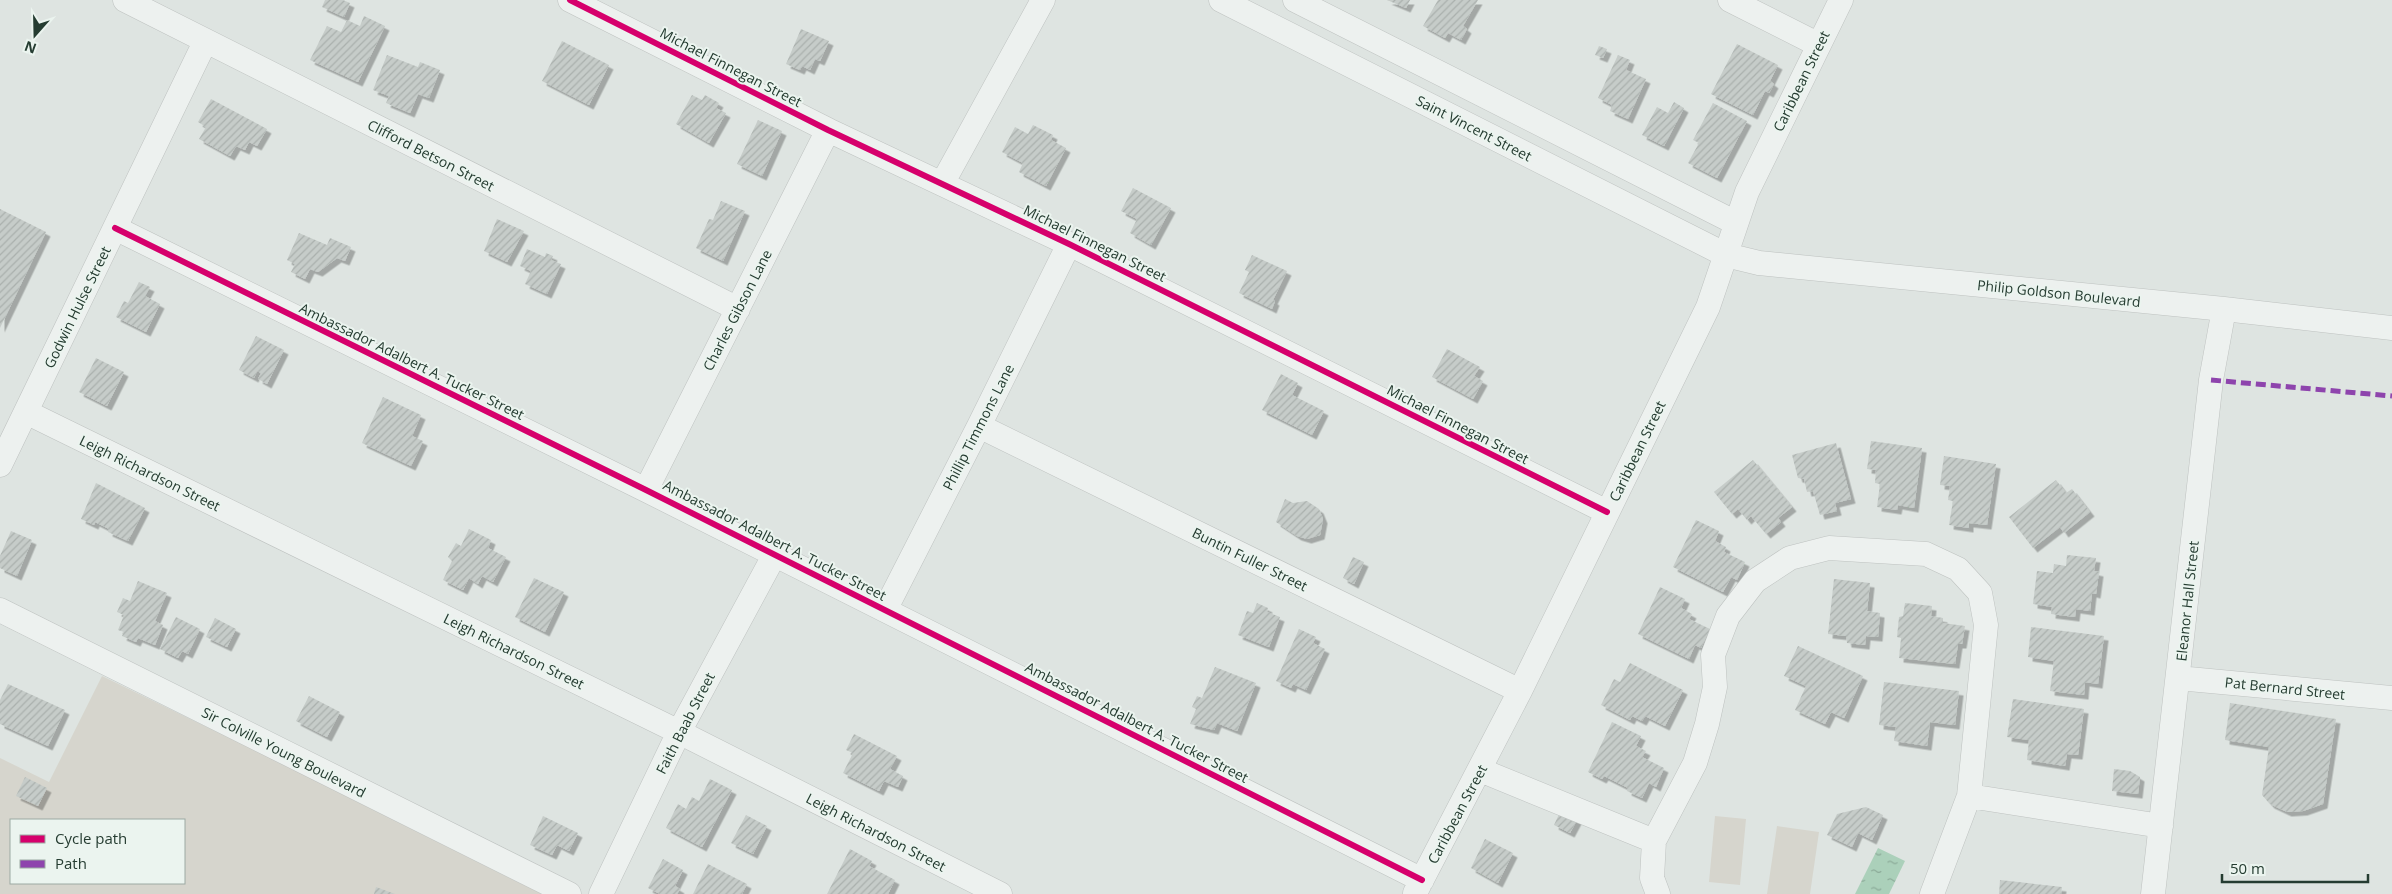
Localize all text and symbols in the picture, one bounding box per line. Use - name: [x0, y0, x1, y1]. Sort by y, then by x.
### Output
- north arrow: [10, 10, 60, 60]
- street label: Michael Finnegan Street: [657, 23, 805, 111]
- street label: Caribbean Street: [1768, 27, 1834, 135]
- text: N: [22, 37, 39, 59]
- street label: Saint Vincent Street: [1413, 91, 1535, 165]
- street label: Clifford Betson Street: [364, 115, 498, 195]
- street label: Michael Finnegan Street: [1020, 200, 1170, 286]
- street label: Godwin Hulse Street: [39, 243, 115, 371]
- street label: Charles Gibson Lane: [698, 246, 776, 374]
- street label: Philip Goldson Boulevard: [1976, 275, 2142, 311]
- street label: Ambassador Adalbert A. Tucker Street: [296, 298, 528, 424]
- street label: Phillip Timmons Lane: [938, 360, 1018, 493]
- street label: Michael Finnegan Street: [1384, 380, 1532, 468]
- street label: Caribbean Street: [1604, 397, 1670, 505]
- street label: Leigh Richardson Street: [76, 431, 224, 515]
- street label: Ambassador Adalbert A. Tucker Street: [660, 475, 890, 605]
- street label: Buntin Fuller Street: [1189, 523, 1311, 595]
- street label: Eleanor Hall Street: [2171, 540, 2203, 662]
- street label: Leigh Richardson Street: [440, 609, 588, 693]
- street label: Ambassador Adalbert A. Tucker Street: [1022, 657, 1252, 787]
- street label: Faith Baab Street: [651, 669, 719, 777]
- street label: Pat Bernard Street: [2224, 672, 2346, 704]
- street label: Sir Colville Young Boulevard: [199, 702, 369, 802]
- street label: Caribbean Street: [1423, 761, 1491, 867]
- street label: Leigh Richardson Street: [803, 788, 949, 876]
- legend: [10, 819, 185, 884]
- text: Cycle path: [55, 828, 127, 848]
- scale bar: [2222, 852, 2368, 884]
- text: Path: [55, 853, 87, 873]
- text: 50 m: [2230, 858, 2265, 878]

